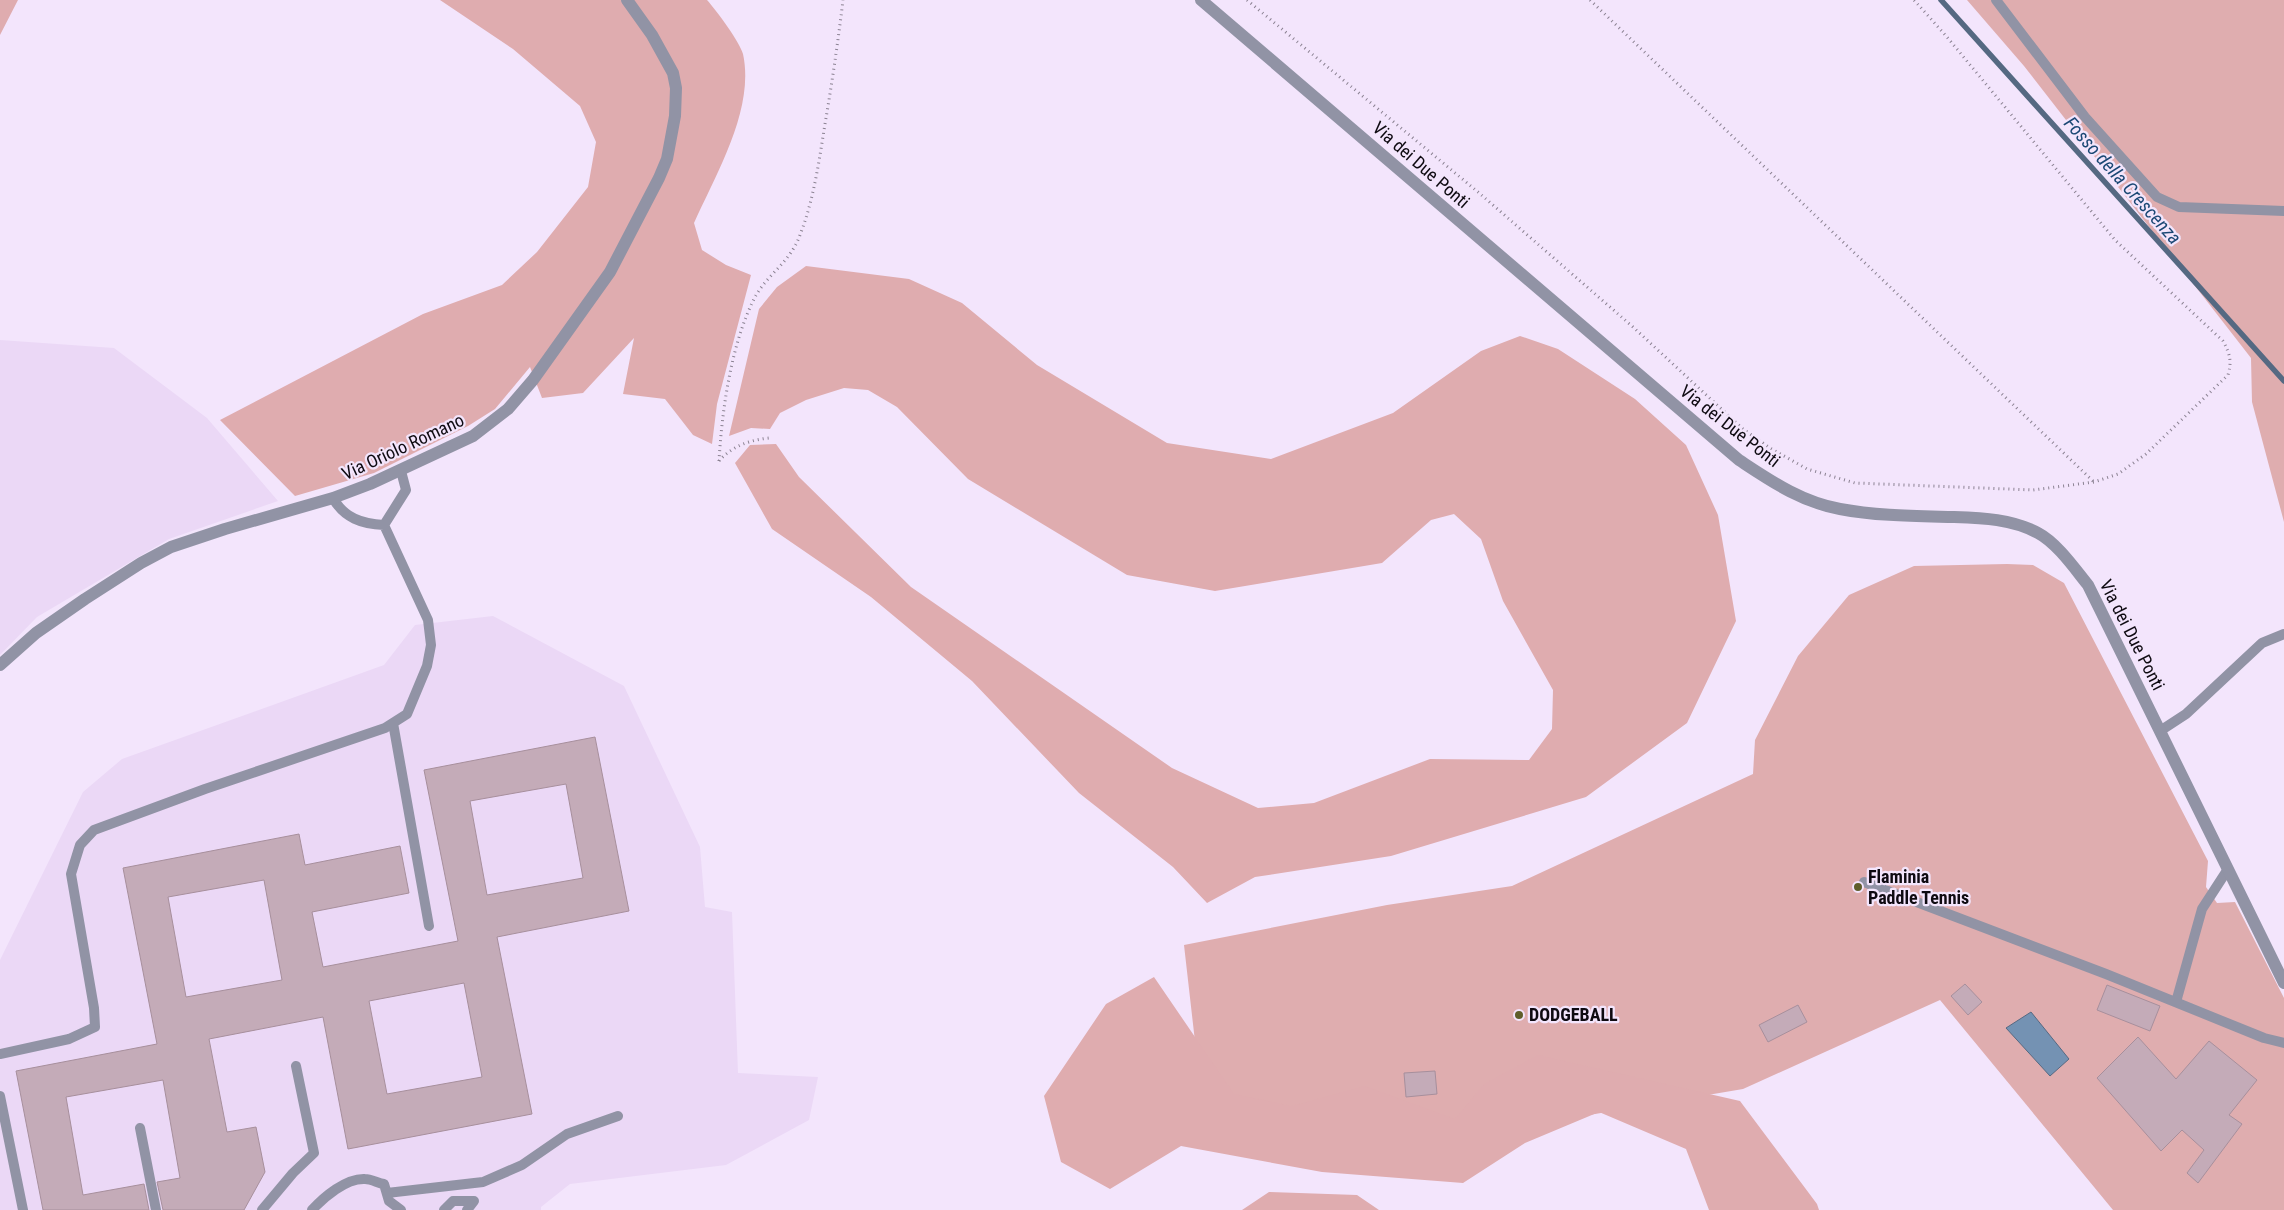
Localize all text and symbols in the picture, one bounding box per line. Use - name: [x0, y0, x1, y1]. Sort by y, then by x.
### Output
- water label: Fosso della Crescenza: [2059, 112, 2186, 249]
- street label: Via dei Due Ponti: [1369, 117, 1474, 212]
- street label: Via dei Due Ponti: [1676, 380, 1785, 471]
- street label: Via Oriolo Romano: [338, 409, 467, 484]
- street label: Via dei Due Ponti: [2096, 576, 2169, 694]
- place label: Flaminia Paddle Tennis: [1868, 866, 1969, 908]
- marker: Flaminia Paddle Tennis: [1852, 881, 1864, 893]
- place label: DODGEBALL: [1529, 1004, 1618, 1025]
- marker: DODGEBALL: [1513, 1009, 1525, 1021]

